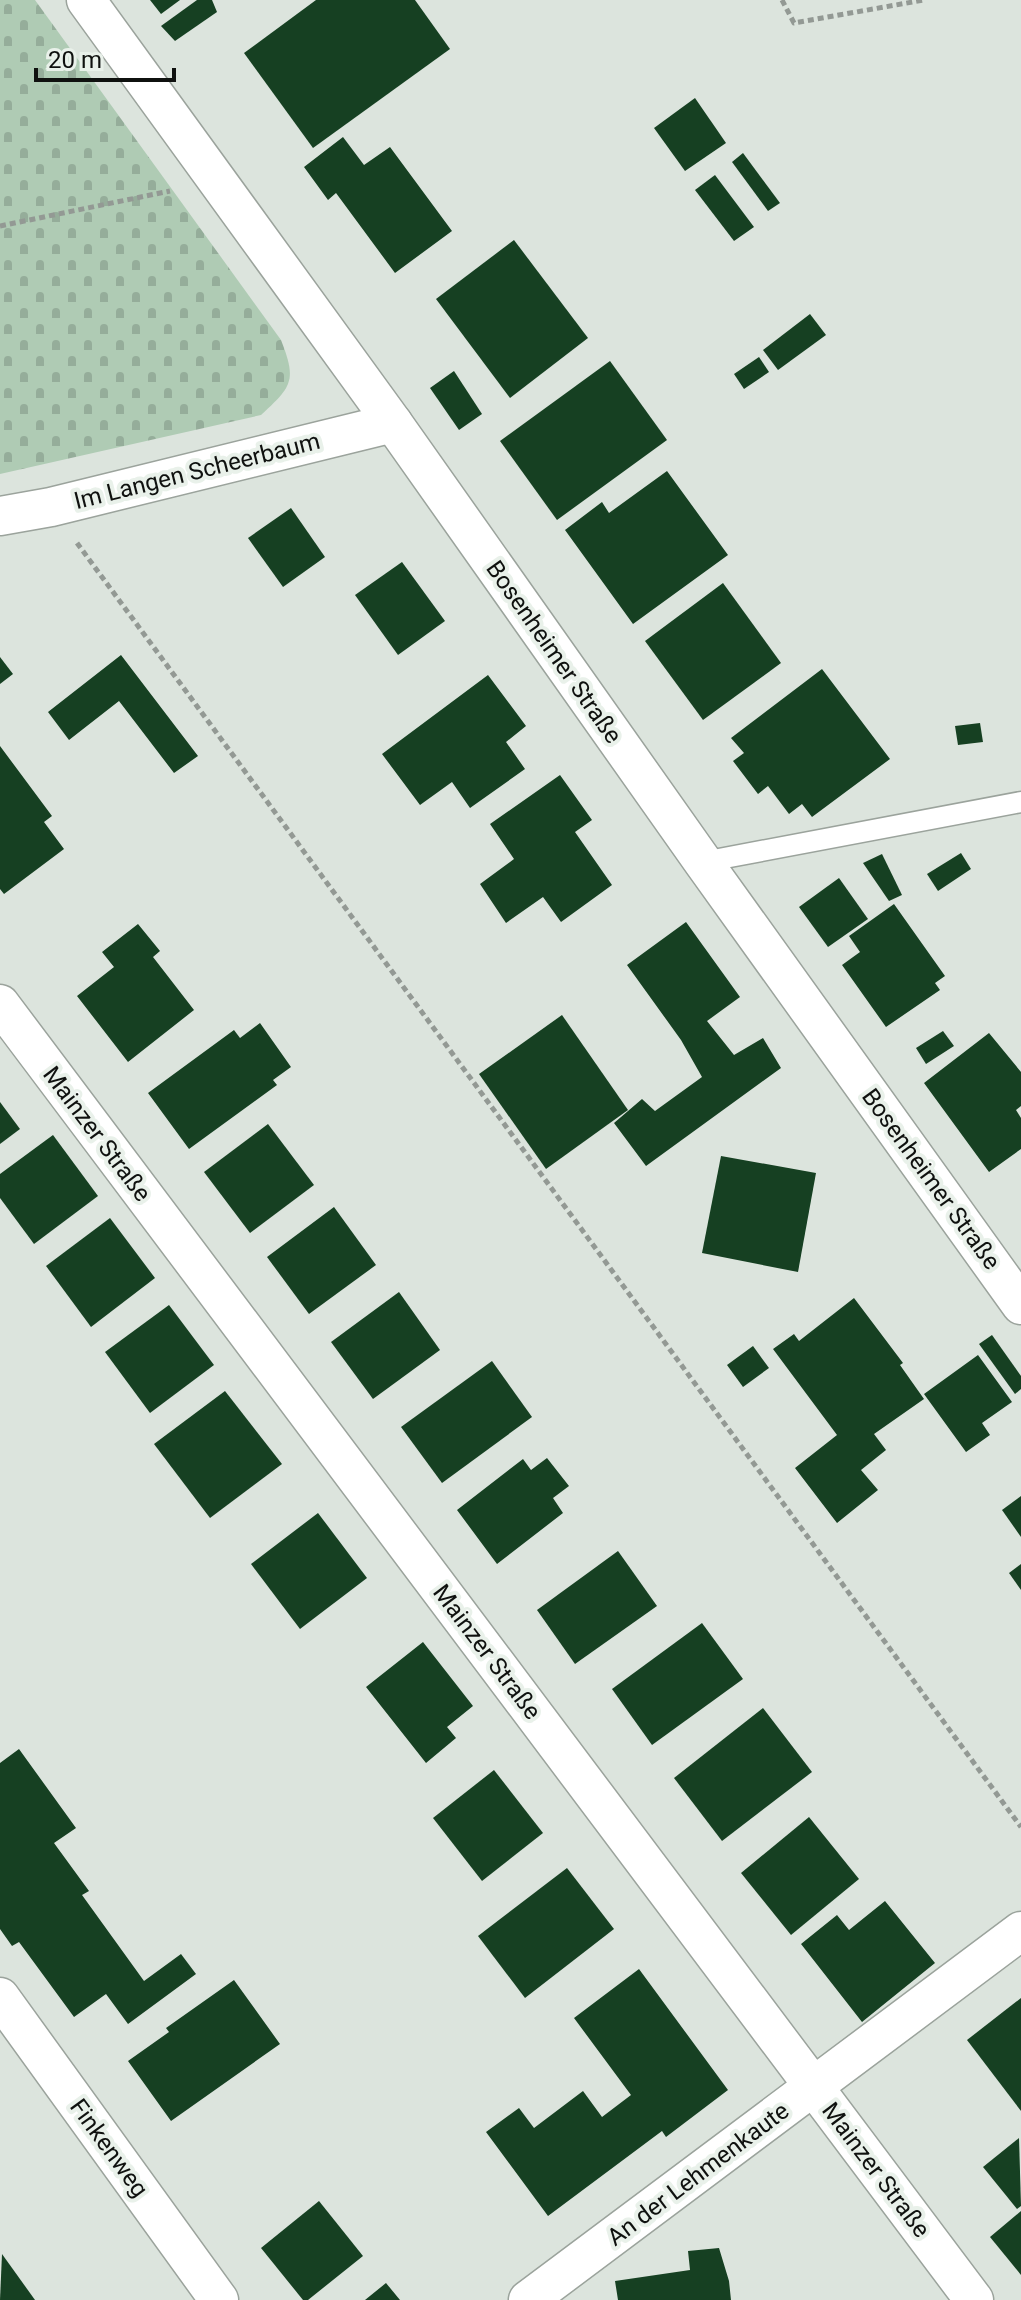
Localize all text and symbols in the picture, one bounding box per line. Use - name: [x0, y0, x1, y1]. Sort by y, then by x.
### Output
- scale bar: [36, 32, 174, 82]
- text: 20 m: [48, 46, 102, 74]
- street label: Im Langen Scheerbaum: [71, 427, 323, 515]
- street label: Bosenheimer Straße: [480, 555, 628, 749]
- street label: Mainzer Straße: [37, 1061, 157, 1207]
- street label: Bosenheimer Straße: [856, 1083, 1006, 1275]
- street label: Mainzer Straße: [427, 1579, 547, 1725]
- street label: Finkenweg: [64, 2093, 154, 2203]
- street label: An der Lehmenkaute: [602, 2097, 794, 2251]
- street label: Mainzer Straße: [816, 2097, 936, 2243]

